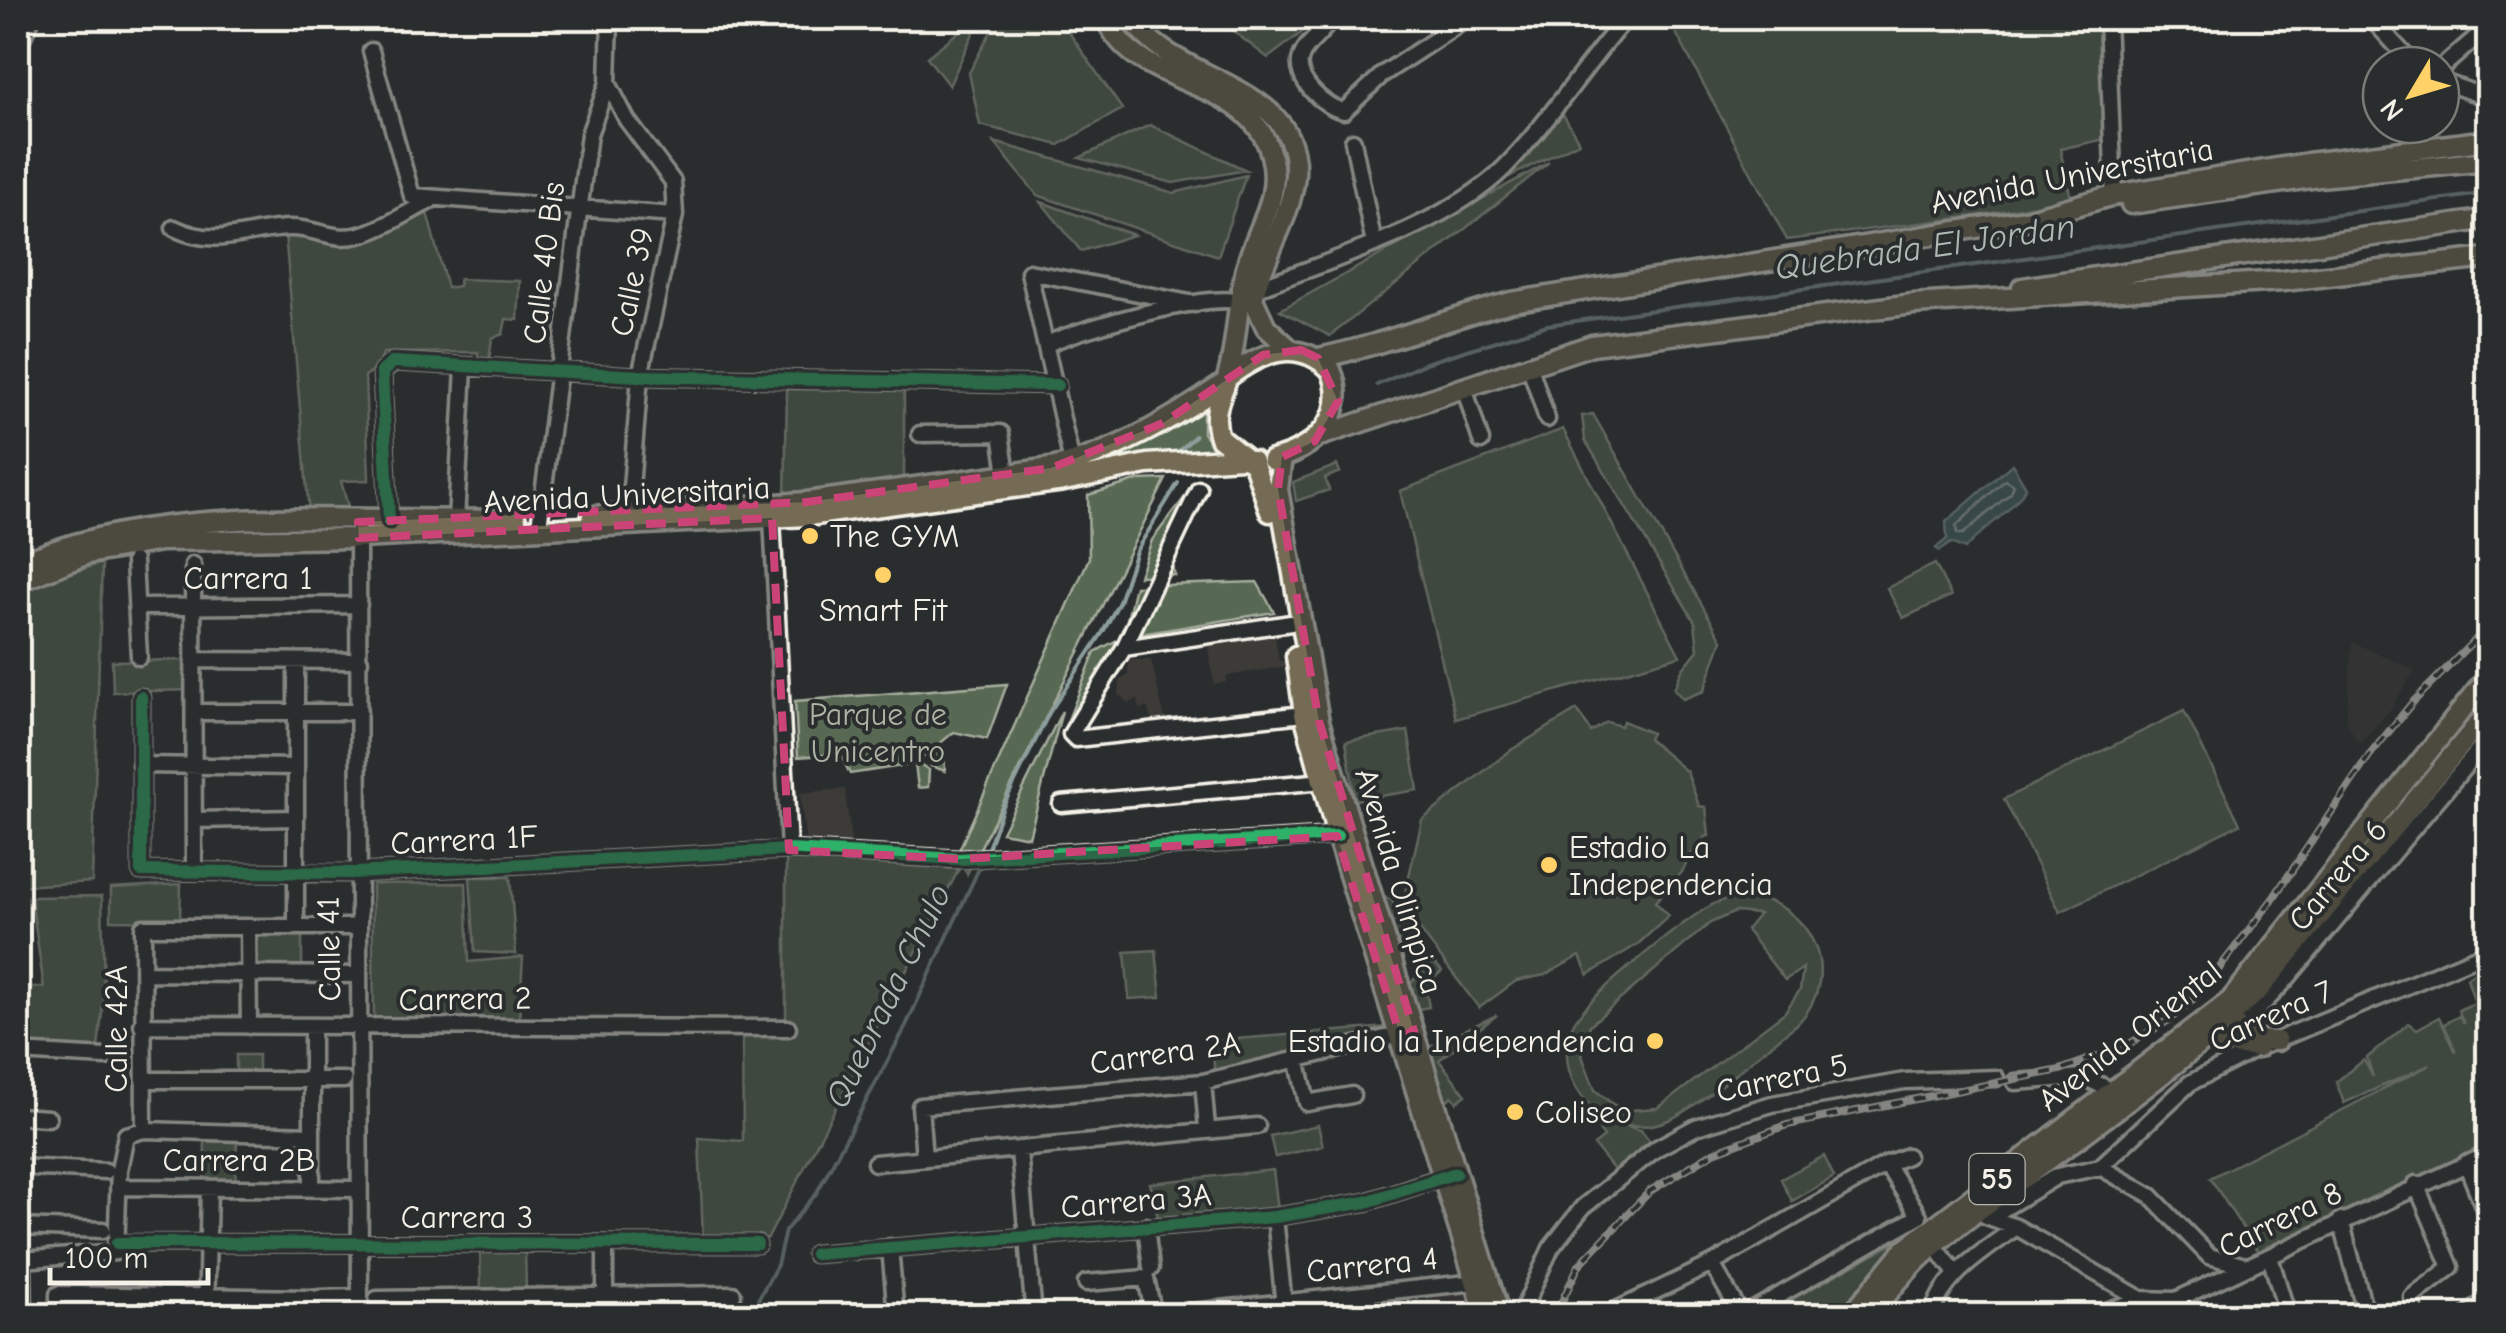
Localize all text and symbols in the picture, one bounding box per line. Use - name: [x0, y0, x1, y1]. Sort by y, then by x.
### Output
- north arrow: [2361, 45, 2461, 145]
- text: N: [2374, 93, 2410, 127]
- street label: Avenida Universitaria: [1928, 130, 2216, 222]
- street label: Calle 40 Bis: [516, 180, 572, 346]
- water label: Quebrada El Jordan: [1772, 206, 2078, 288]
- street label: Calle 39: [602, 224, 662, 340]
- street label: Avenida Universitaria: [483, 469, 771, 521]
- place label: The GYM: [830, 518, 959, 555]
- marker: The GYM: [799, 525, 821, 547]
- street label: Carrera 1: [184, 560, 312, 597]
- marker: Smart Fit: [872, 564, 894, 586]
- place label: Smart Fit: [819, 592, 948, 629]
- park label: Parque de Unicentro: [809, 696, 947, 770]
- street label: Avenida Olimpica: [1347, 764, 1451, 998]
- street label: Carrera 6: [2281, 812, 2395, 938]
- street label: Carrera 1F: [389, 818, 539, 862]
- place label: Estadio La Independencia: [1569, 829, 1773, 903]
- marker: Estadio La Independencia: [1538, 854, 1560, 876]
- water label: Quebrada Chulo: [816, 878, 960, 1114]
- street label: Calle 41: [310, 896, 348, 1002]
- street label: Avenida Oriental: [2031, 953, 2229, 1119]
- street label: Calle 42A: [98, 965, 135, 1093]
- street label: Carrera 7: [2203, 972, 2339, 1060]
- street label: Carrera 2: [398, 979, 532, 1019]
- place label: Estadio la Independencia: [1288, 1023, 1635, 1060]
- street label: Carrera 2A: [1087, 1024, 1243, 1082]
- marker: Estadio la Independencia: [1644, 1030, 1666, 1052]
- street label: Carrera 5: [1713, 1046, 1851, 1110]
- place label: Coliseo: [1535, 1094, 1632, 1131]
- marker: Coliseo: [1504, 1101, 1526, 1123]
- street label: Carrera 2B: [163, 1142, 315, 1179]
- road number: 55: [1970, 1154, 2024, 1204]
- street label: Carrera 8: [2212, 1174, 2348, 1266]
- street label: Carrera 3A: [1059, 1176, 1213, 1226]
- street label: Carrera 3: [401, 1199, 533, 1236]
- scale bar: [50, 1223, 208, 1285]
- street label: Carrera 4: [1305, 1240, 1439, 1290]
- text: 100 m: [65, 1241, 148, 1276]

